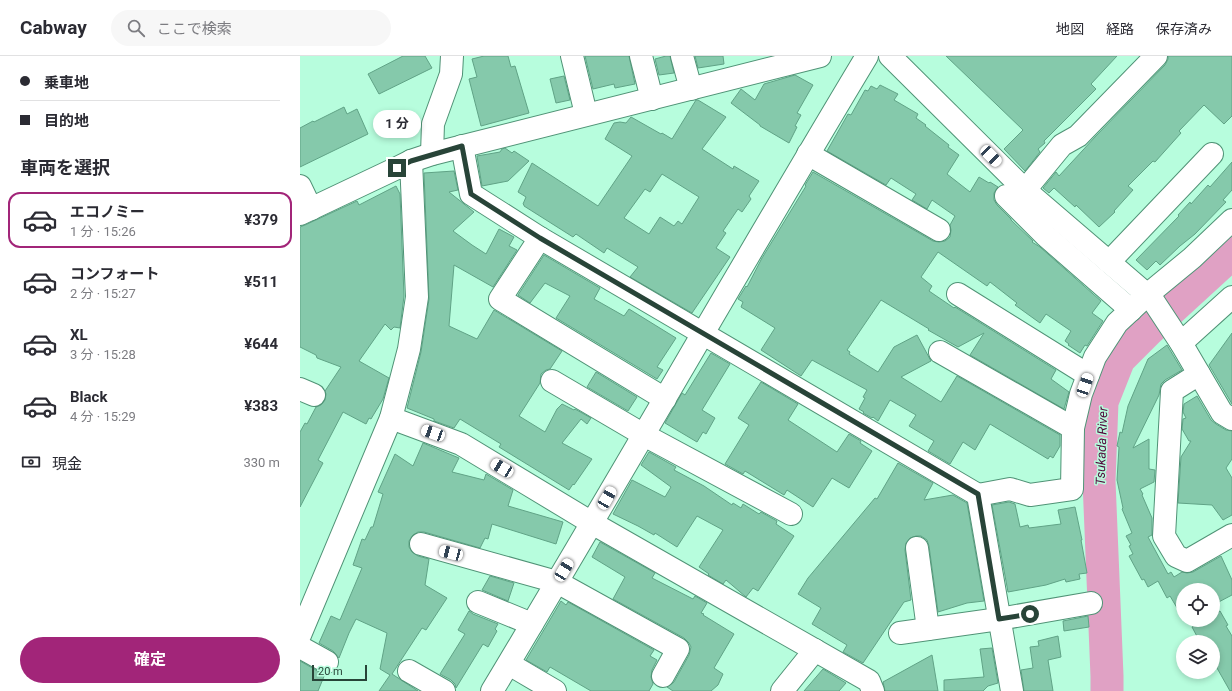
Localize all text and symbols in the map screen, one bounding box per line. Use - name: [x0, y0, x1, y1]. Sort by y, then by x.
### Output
- search box: [111, 10, 391, 46]
- text: Cabway: [20, 16, 87, 39]
- icon: search: [125, 17, 147, 39]
- text: ここで検索: [157, 20, 232, 38]
- text: 地図: [1056, 21, 1084, 37]
- text: 経路: [1106, 21, 1134, 37]
- text: 保存済み: [1156, 21, 1212, 37]
- text: 乗車地: [44, 74, 89, 92]
- callout: 1 分: [373, 110, 421, 138]
- text: 目的地: [44, 112, 89, 130]
- text: 1 分: [385, 116, 409, 131]
- car: [978, 143, 1004, 169]
- text: 車両を選択: [20, 157, 110, 178]
- route end: [388, 159, 406, 177]
- icon: car: [22, 202, 58, 238]
- text: エコノミー: [70, 203, 145, 221]
- text: ¥379: [244, 211, 278, 229]
- text: 1 分 · 15:26: [70, 224, 136, 239]
- icon: car: [22, 264, 58, 300]
- text: コンフォート: [70, 265, 160, 283]
- text: ¥511: [244, 273, 278, 291]
- text: 2 分 · 15:27: [70, 286, 136, 301]
- icon: car: [22, 326, 58, 362]
- text: XL: [70, 326, 88, 344]
- text: ¥644: [244, 335, 278, 353]
- text: 3 分 · 15:28: [70, 347, 136, 362]
- car: [1075, 372, 1095, 398]
- icon: car: [22, 388, 58, 424]
- text: Black: [70, 388, 107, 406]
- text: ¥383: [244, 397, 278, 415]
- water label: Tsukada River: [1093, 406, 1110, 485]
- text: 4 分 · 15:29: [70, 409, 136, 424]
- car: [420, 423, 446, 443]
- icon: cash: [20, 451, 42, 473]
- text: 現金: [52, 455, 82, 473]
- text: 330 m: [243, 455, 280, 470]
- car: [489, 457, 515, 479]
- car: [596, 485, 618, 511]
- car: [438, 544, 464, 562]
- car: [553, 557, 575, 583]
- map controls: [1176, 583, 1220, 679]
- button: locate: [1176, 583, 1220, 627]
- route start: [1021, 605, 1039, 623]
- button: layers: [1176, 635, 1220, 679]
- button: 確定: [20, 637, 280, 683]
- scale bar: [312, 663, 367, 682]
- text: 20 m: [318, 665, 343, 678]

